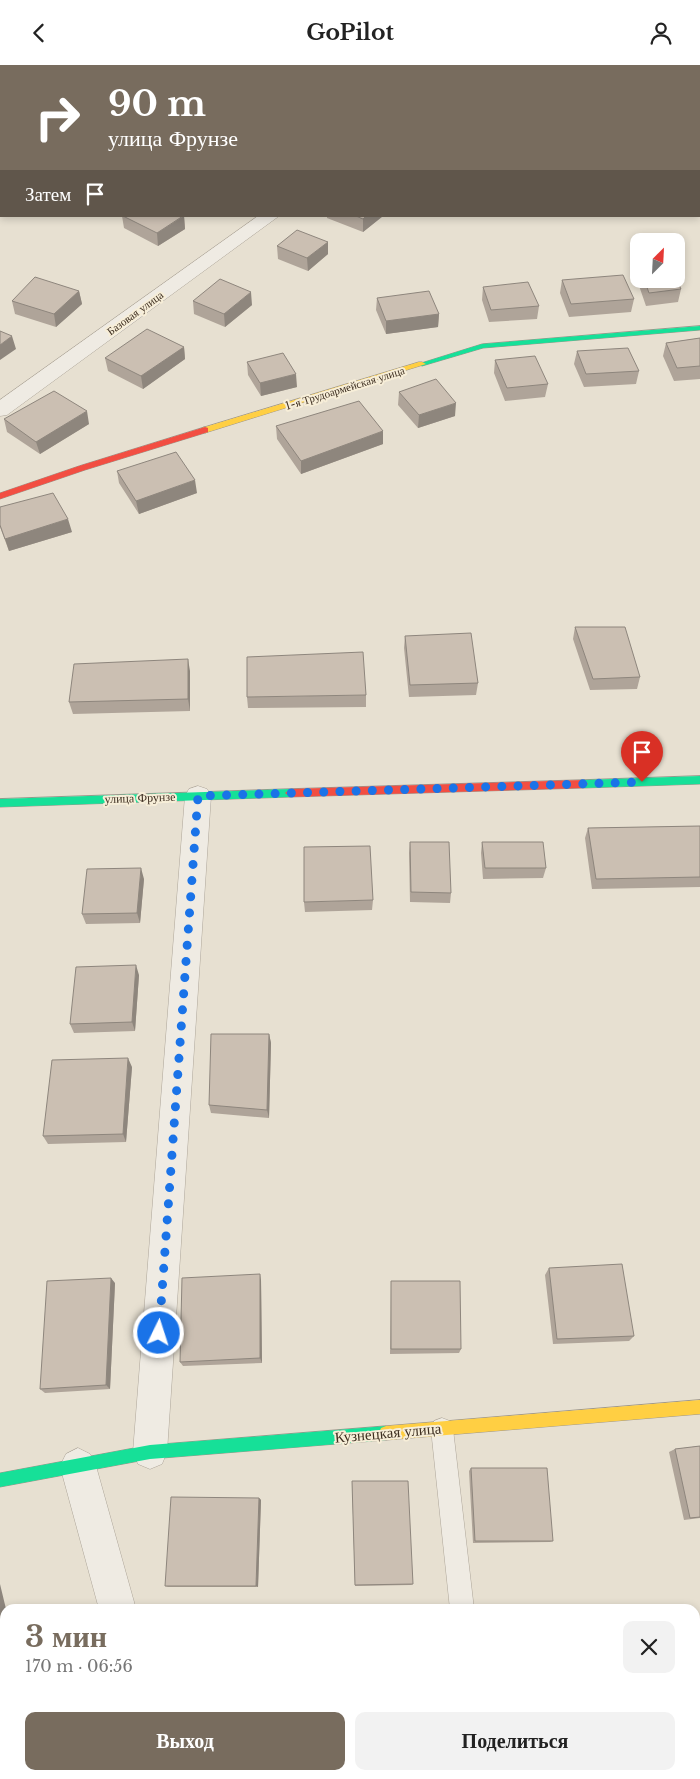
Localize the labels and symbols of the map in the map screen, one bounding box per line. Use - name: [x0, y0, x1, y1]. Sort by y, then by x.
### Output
- north arrow: [630, 233, 685, 287]
- street label: Базовая улица: [104, 288, 166, 338]
- street label: 1-я Трудоармейская улица: [284, 363, 406, 413]
- pin: [621, 731, 663, 782]
- street label: улица Фрунзе: [104, 789, 176, 806]
- position arrow: [132, 1306, 184, 1358]
- street label: Кузнецкая улица: [334, 1418, 442, 1447]

